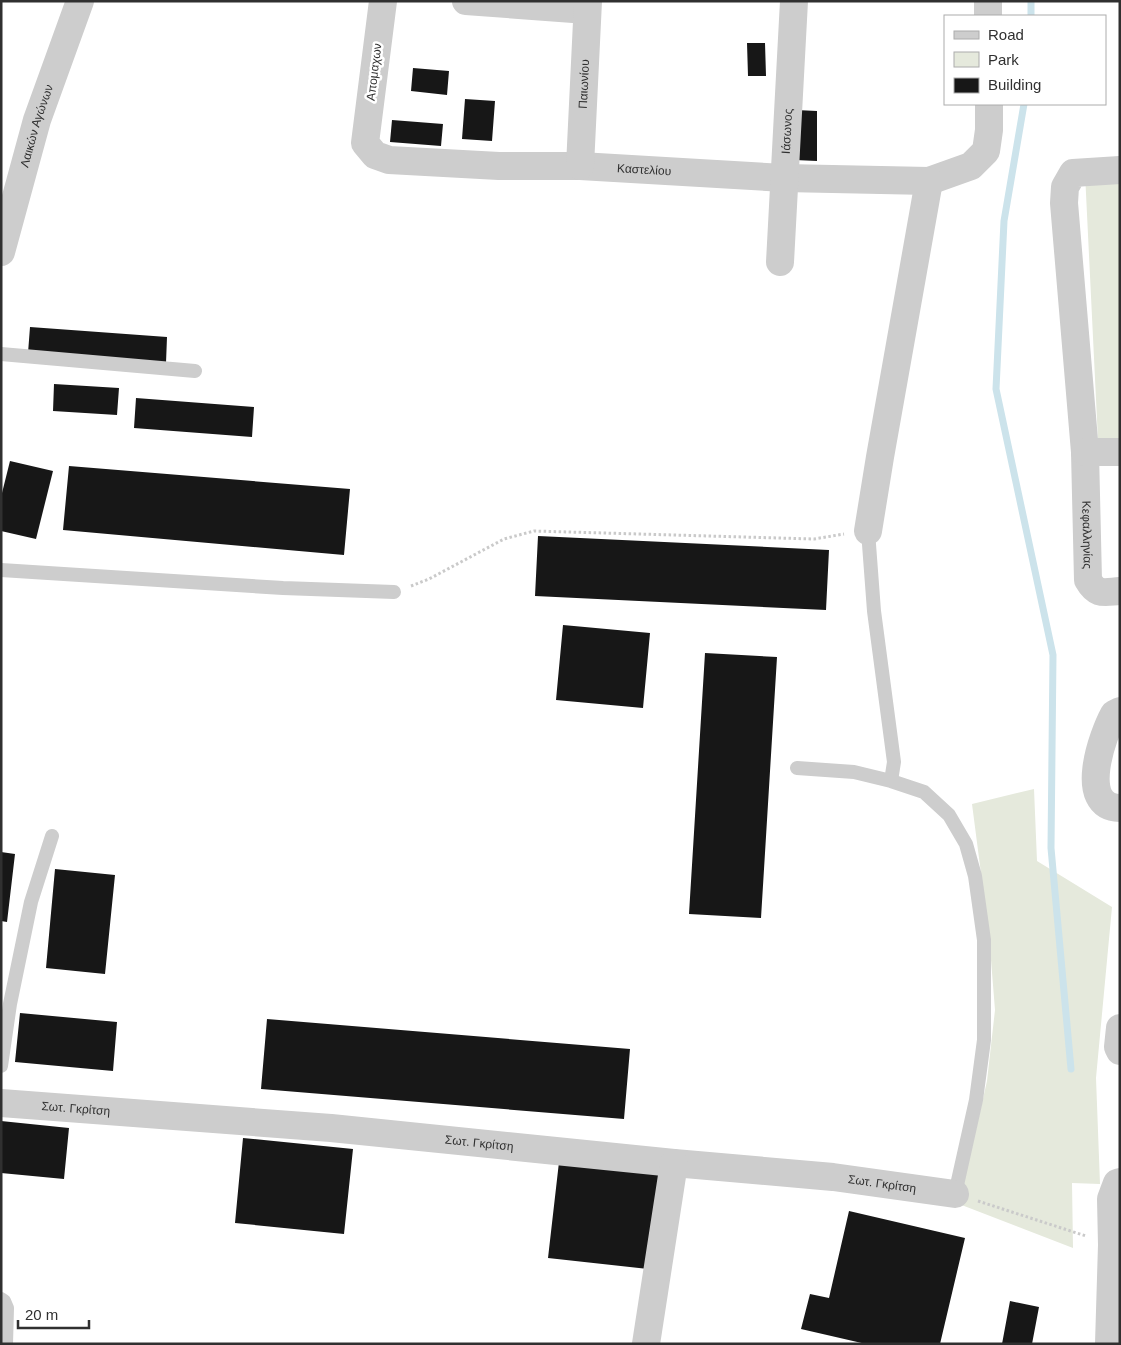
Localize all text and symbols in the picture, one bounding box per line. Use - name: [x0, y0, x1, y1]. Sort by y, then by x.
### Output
- legend: [944, 15, 1106, 105]
- text: Road: [988, 26, 1024, 43]
- street label: Απομαχων: [364, 42, 384, 102]
- text: Park: [988, 51, 1019, 68]
- street label: Παιωνίου: [576, 59, 592, 109]
- text: Building: [988, 76, 1041, 93]
- street label: Λαικών Αγώνων: [17, 83, 56, 169]
- street label: Ιάσωνος: [779, 108, 795, 154]
- street label: Καστελίου: [617, 161, 672, 178]
- street label: Κεφαλληνίας: [1079, 501, 1095, 569]
- street label: Σωτ. Γκρίτση: [41, 1099, 111, 1118]
- street label: Σωτ. Γκρίτση: [444, 1133, 514, 1154]
- street label: Σωτ. Γκρίτση: [847, 1172, 917, 1196]
- scale bar: [18, 1298, 89, 1330]
- text: 20 m: [25, 1306, 58, 1323]

